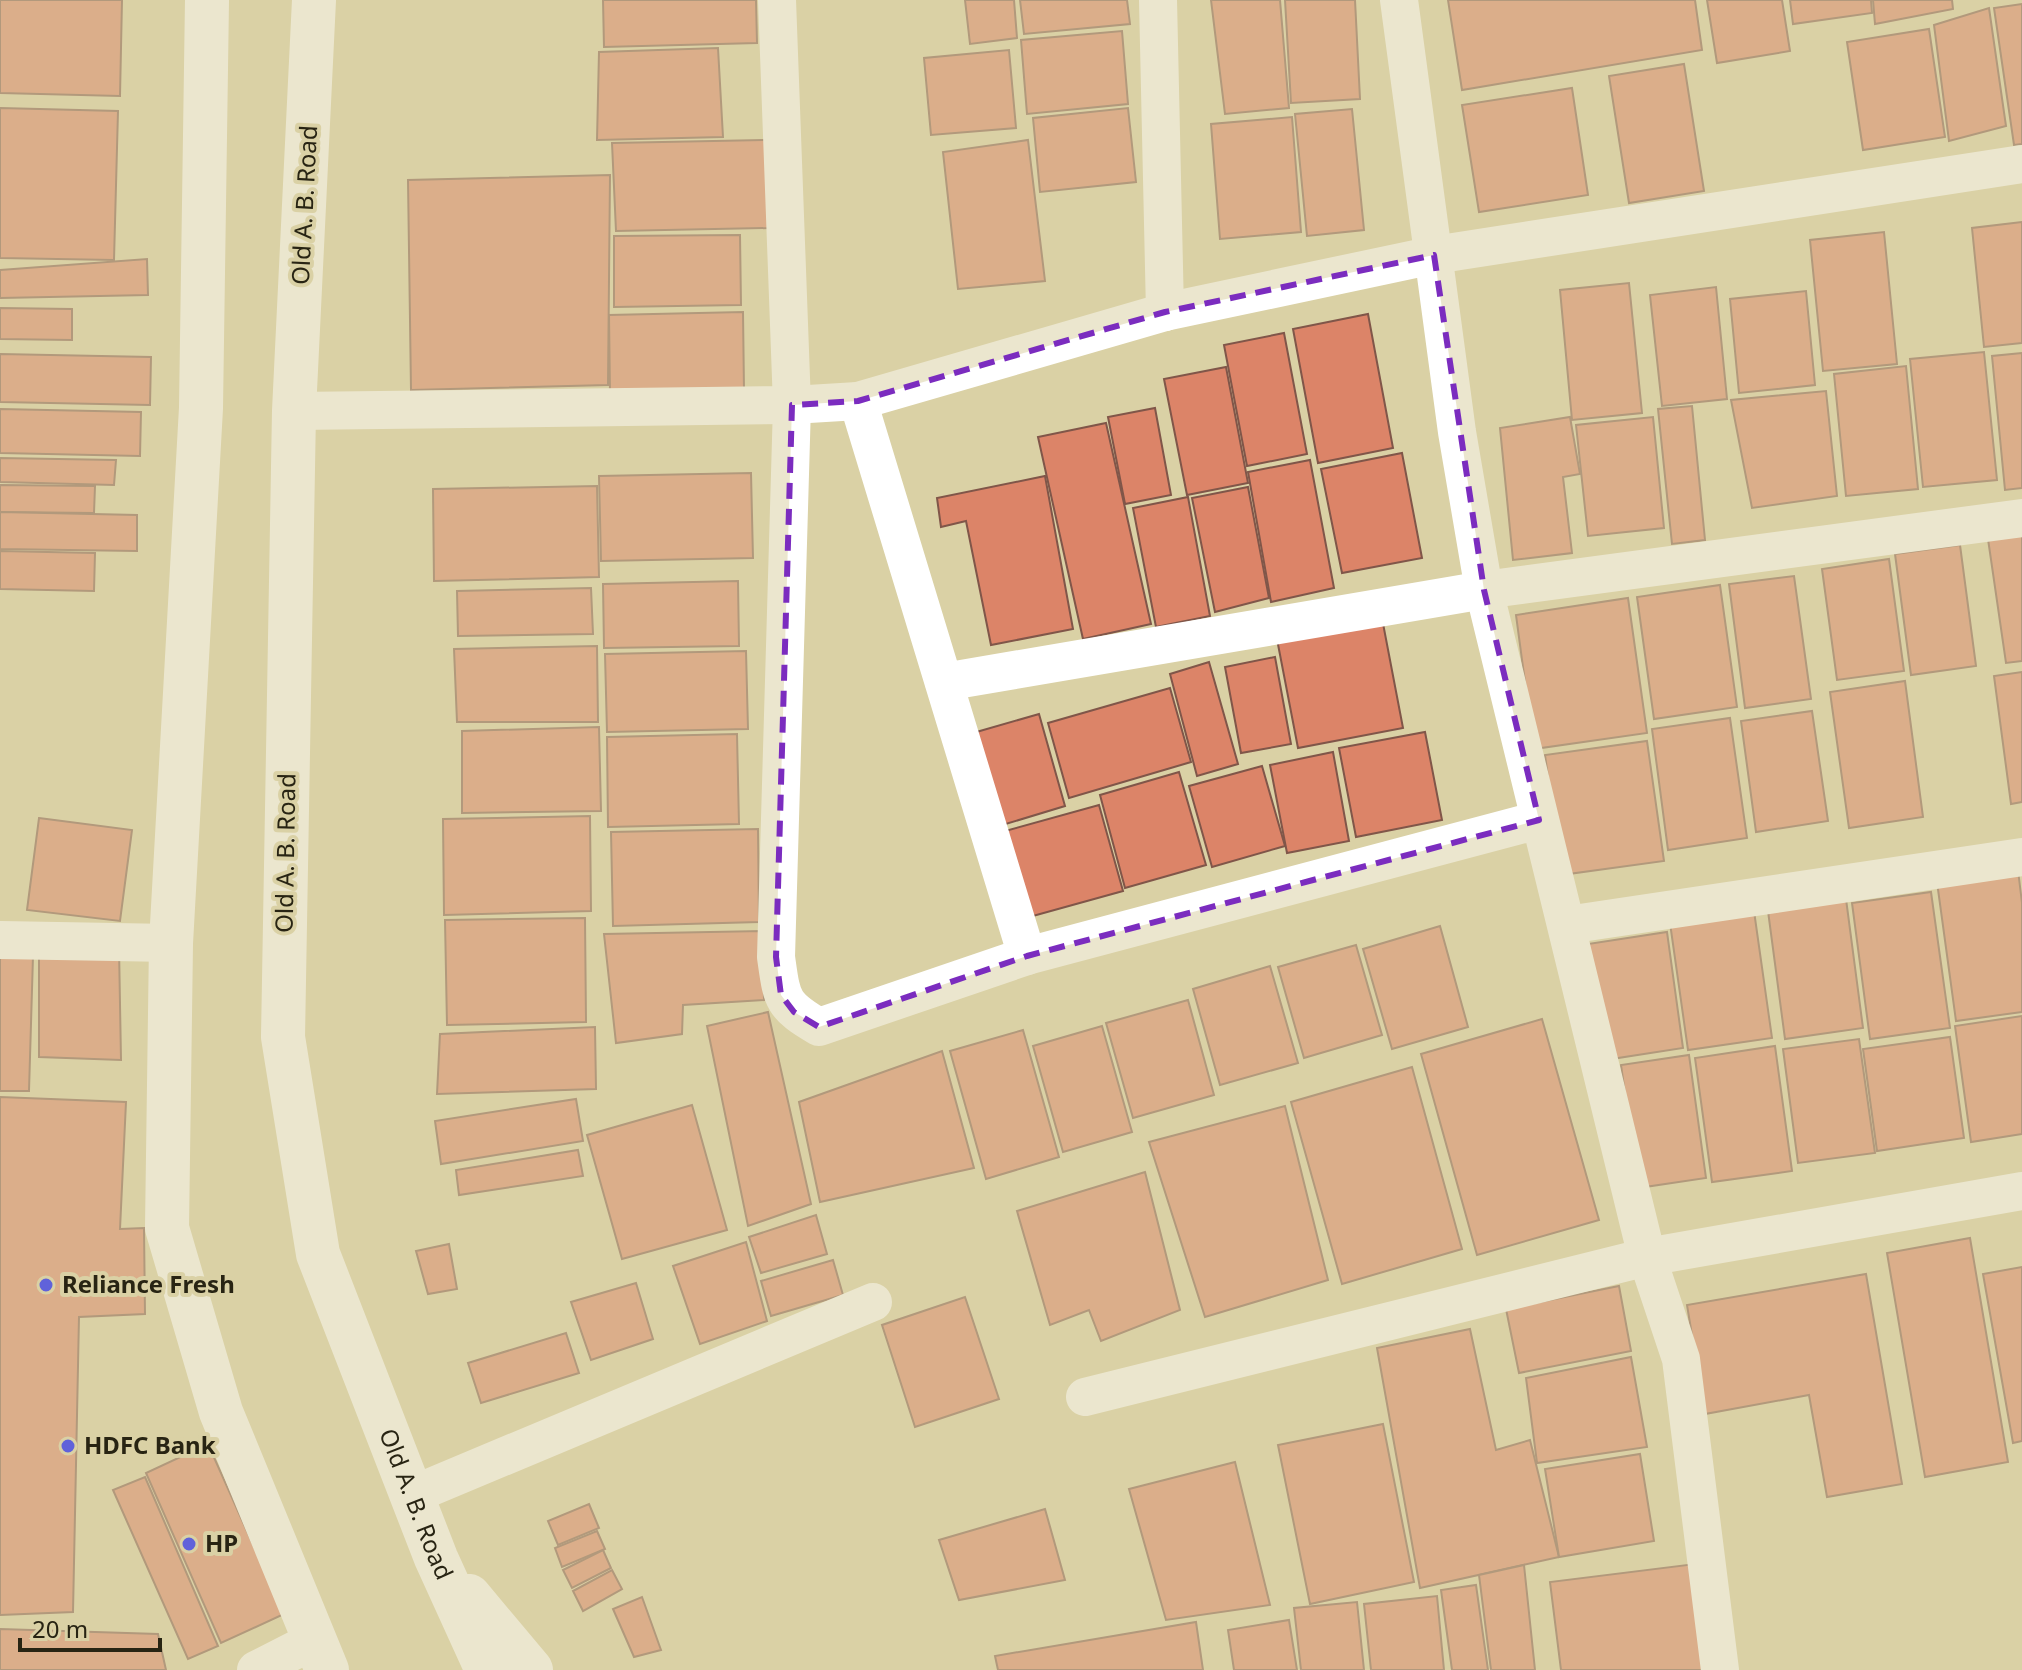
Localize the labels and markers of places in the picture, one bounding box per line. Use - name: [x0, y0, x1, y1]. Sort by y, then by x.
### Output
- place label: Reliance Fresh: [62, 1267, 235, 1300]
- marker: Reliance Fresh: [37, 1276, 55, 1294]
- place label: HDFC Bank: [84, 1428, 216, 1461]
- marker: HDFC Bank: [59, 1437, 77, 1455]
- place label: HP: [205, 1526, 238, 1559]
- marker: HP: [180, 1535, 198, 1553]

